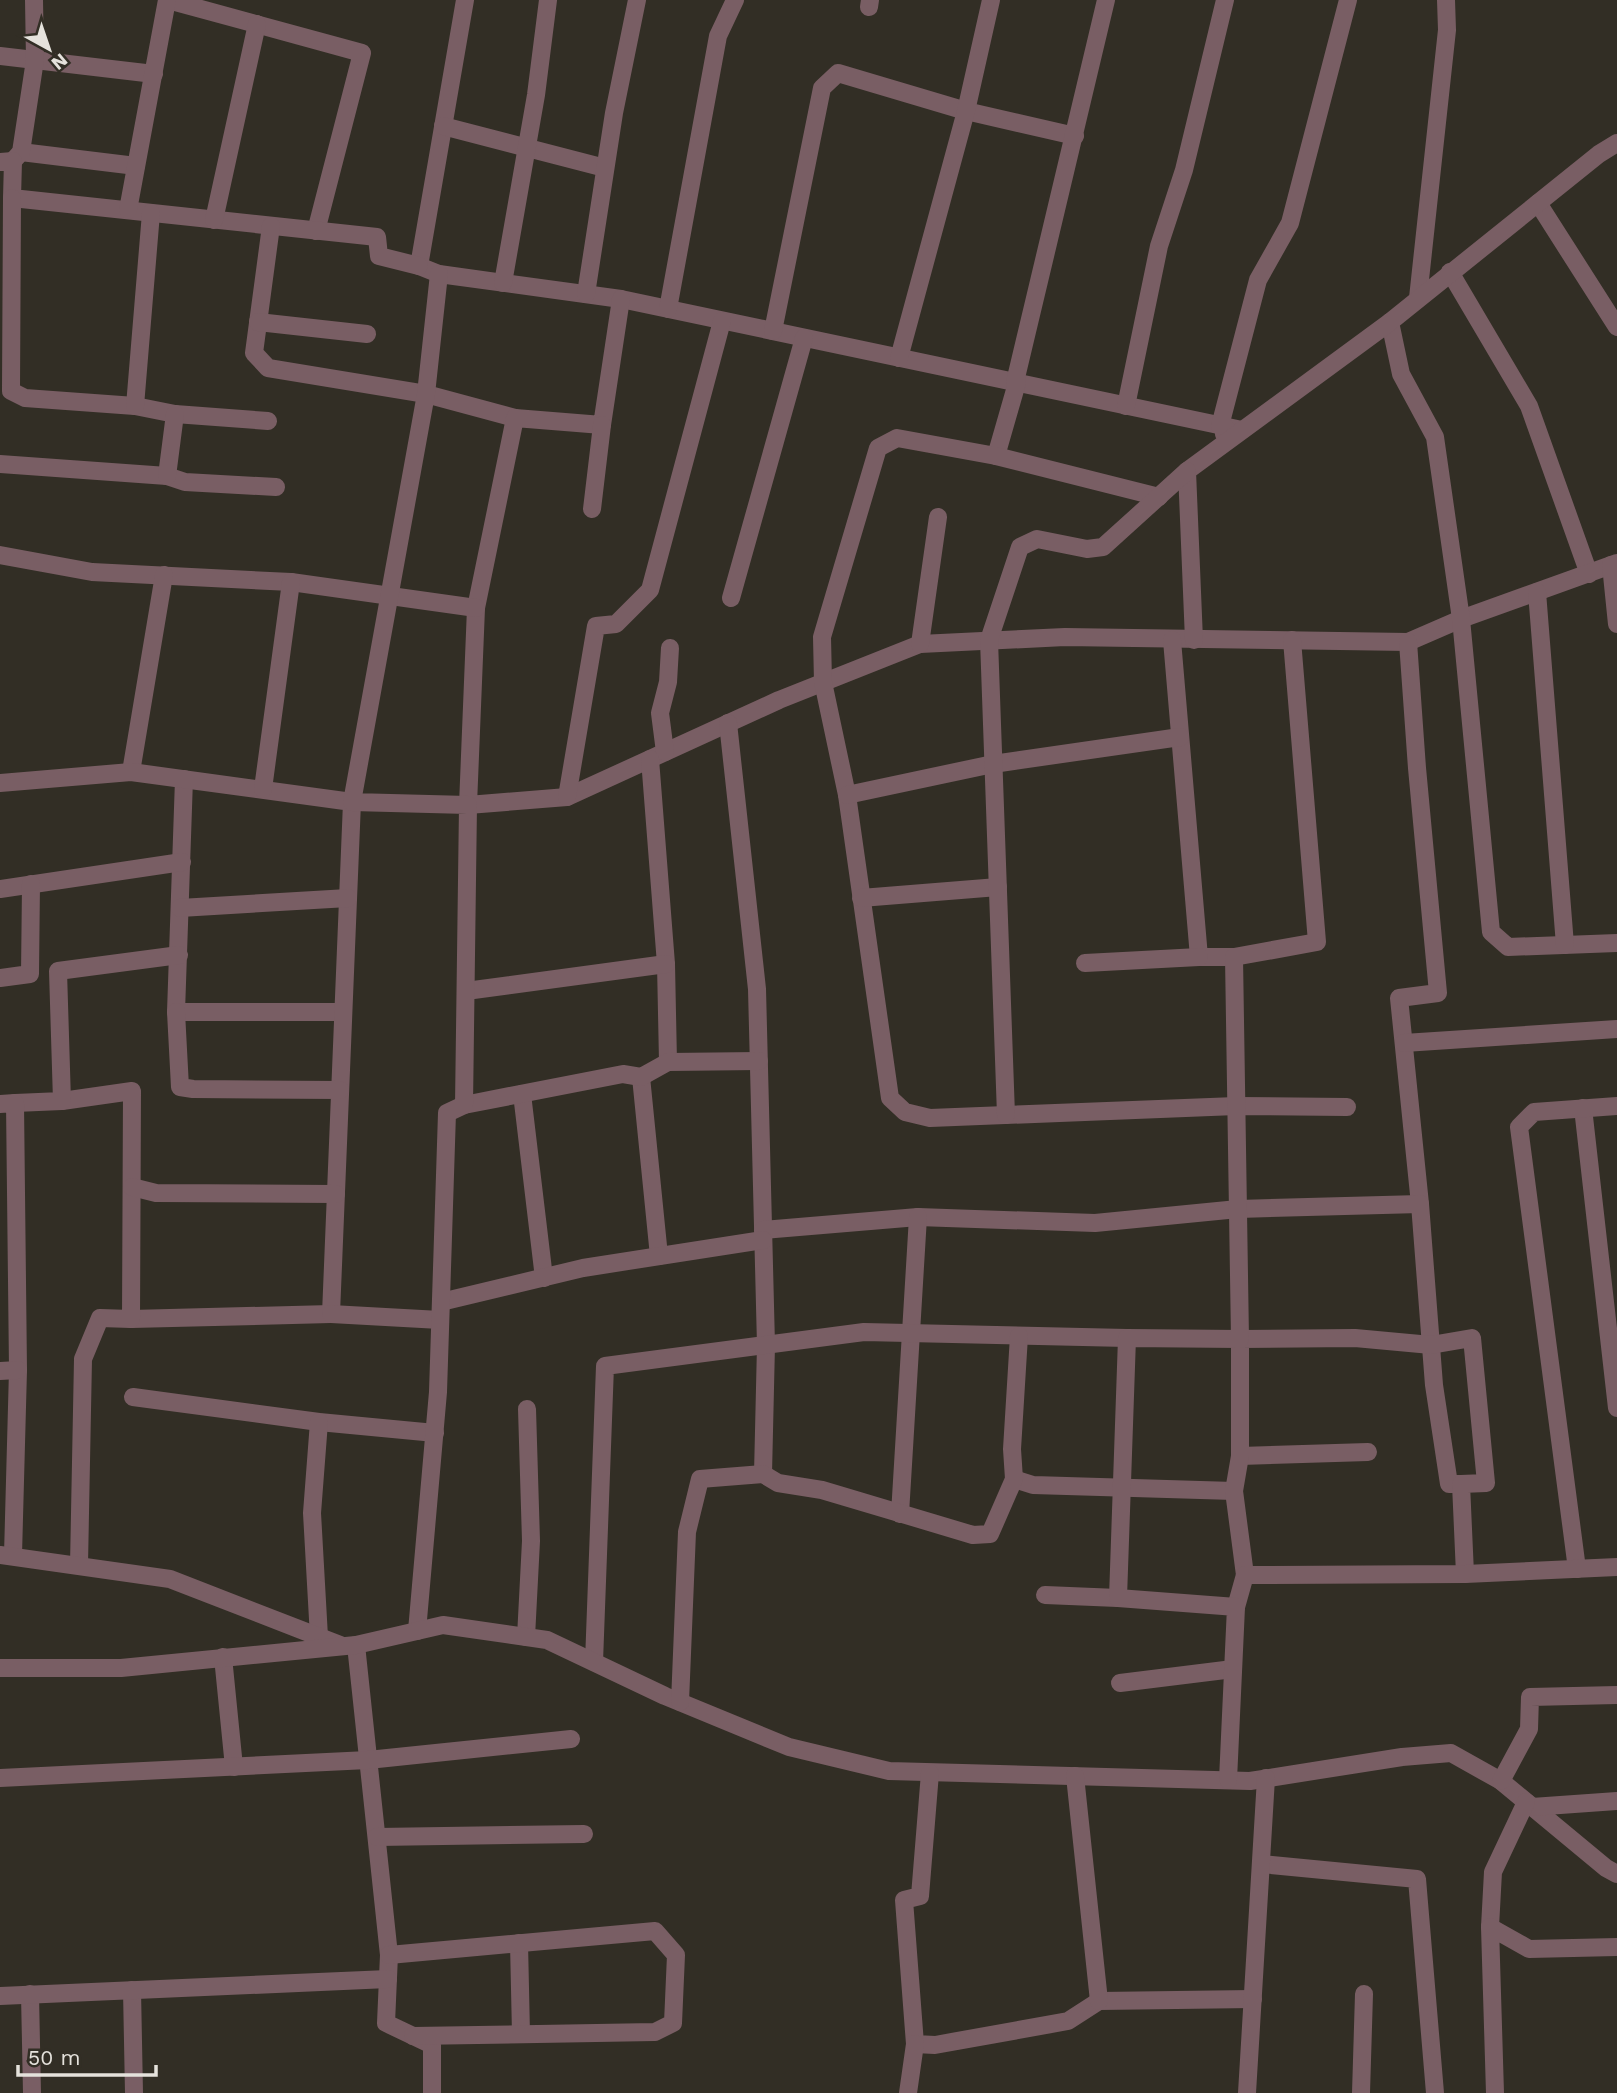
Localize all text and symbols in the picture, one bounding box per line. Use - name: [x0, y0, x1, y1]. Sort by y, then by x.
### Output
- north arrow: [14, 14, 84, 84]
- text: N: [47, 48, 72, 75]
- scale bar: [18, 2034, 156, 2078]
- text: 50 m: [28, 2045, 80, 2070]

